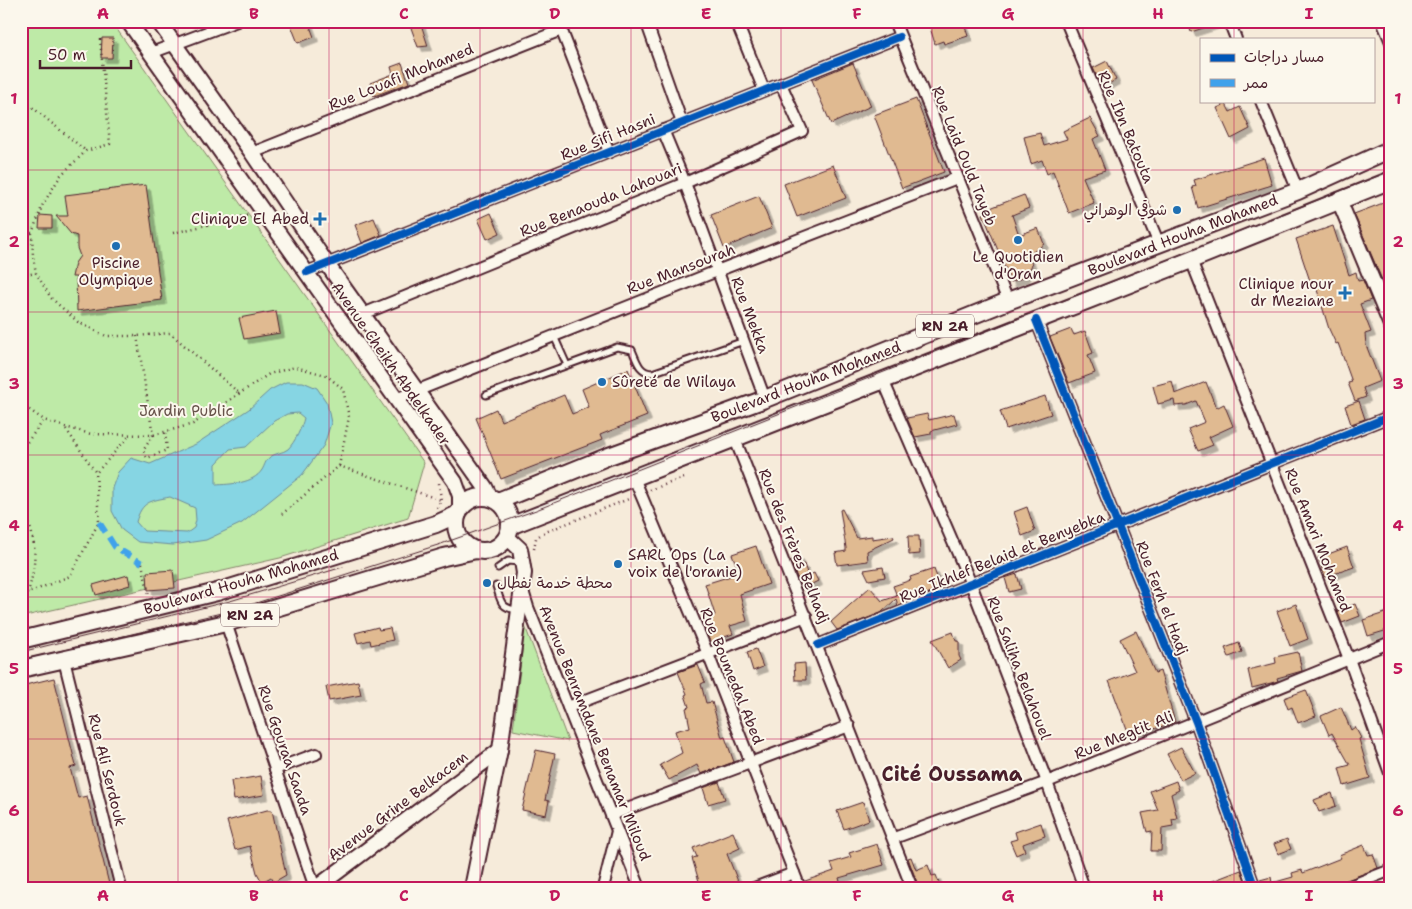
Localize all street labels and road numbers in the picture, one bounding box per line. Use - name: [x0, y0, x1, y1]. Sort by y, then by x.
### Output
- street label: Rue Louafi Mohamed: [326, 39, 477, 115]
- street label: Rue Ibn Batouta: [1093, 68, 1159, 187]
- street label: Rue Laid Ould Tayeb: [927, 83, 1001, 229]
- street label: Rue Sifi Hasni: [558, 109, 658, 165]
- street label: Rue Benaouda Lahouari: [517, 158, 685, 242]
- street label: Boulevard Houha Mohamed: [1085, 189, 1281, 280]
- street label: Rue Mansourah: [624, 239, 738, 299]
- street label: Rue Mekka: [726, 274, 774, 357]
- street label: Avenue Cheikh Abdelkader: [327, 278, 455, 450]
- road number: RN 2A: [916, 314, 974, 338]
- street label: Boulevard Houha Mohamed: [708, 336, 904, 427]
- street label: Rue Amari Mohamed: [1280, 465, 1356, 615]
- street label: Rue des Frères Belhadj: [754, 466, 834, 626]
- street label: Rue Ikhlef Belaid et Benyebka: [896, 506, 1108, 607]
- street label: Rue Ferh el Hadj: [1131, 538, 1193, 658]
- street label: Boulevard Houha Mohamed: [141, 544, 341, 619]
- street label: Rue Saliha Belahouel: [982, 593, 1056, 743]
- street label: Avenue Benramdane Benamar Miloud: [534, 602, 656, 864]
- road number: RN 2A: [221, 604, 279, 626]
- street label: Rue Boumedal Abed: [695, 605, 769, 748]
- street label: Rue Gouraa Saada: [253, 682, 317, 818]
- street label: Rue Megtit Ali: [1071, 706, 1177, 764]
- street label: Rue Ali Serdouk: [83, 712, 131, 828]
- street label: Avenue Grine Belkacem: [324, 747, 472, 865]

